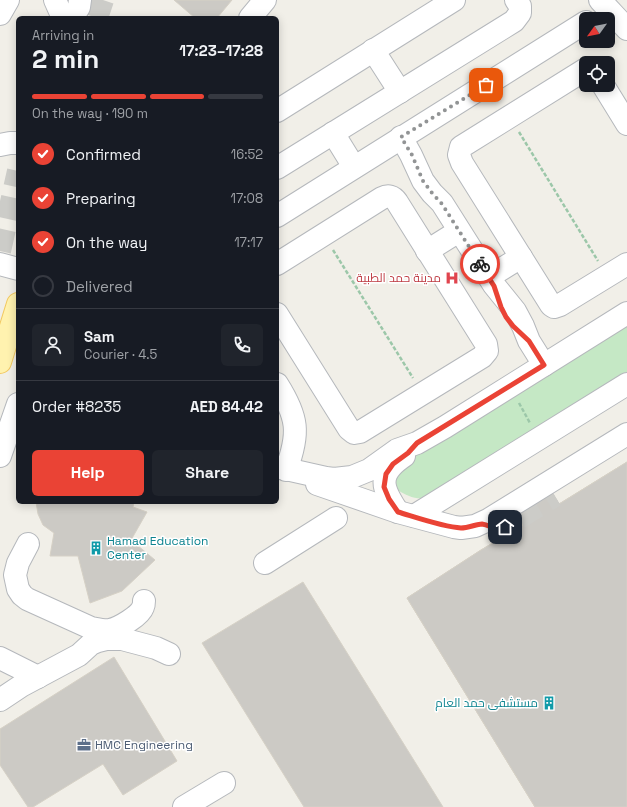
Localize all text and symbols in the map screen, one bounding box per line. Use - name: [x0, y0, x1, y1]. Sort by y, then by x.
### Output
- north arrow: [579, 12, 615, 48]
- map controls: [579, 12, 615, 92]
- text: Arriving in: [32, 27, 94, 44]
- text: 17:23–17:28: [179, 41, 263, 60]
- text: 2 min: [32, 42, 99, 76]
- button: locate: [579, 56, 615, 92]
- pin: [469, 68, 503, 102]
- icon: bag: [475, 74, 497, 96]
- text: On the way · 190 m: [32, 105, 148, 122]
- icon: check: [32, 143, 54, 165]
- text: Confirmed: [66, 145, 141, 164]
- text: 16:52: [231, 146, 263, 163]
- icon: check: [32, 187, 54, 209]
- text: Preparing: [66, 189, 136, 208]
- text: 17:08: [231, 190, 263, 207]
- icon: check: [32, 231, 54, 253]
- text: On the way: [66, 233, 147, 252]
- text: 17:17: [234, 234, 263, 251]
- courier: [460, 244, 500, 284]
- icon: bike: [469, 253, 491, 275]
- place label: مدينة حمد الطبية: [356, 270, 441, 286]
- hospital icon: مدينة حمد الطبية: [444, 270, 460, 286]
- text: Delivered: [66, 277, 133, 296]
- button: person: [32, 324, 74, 366]
- button: phone: [221, 324, 263, 366]
- text: Sam: [84, 327, 115, 346]
- text: Courier · 4.5: [84, 346, 157, 363]
- text: Order #8235: [32, 397, 121, 416]
- text: AED 84.42: [190, 397, 263, 416]
- button: Help: [32, 450, 144, 496]
- button: Share: [152, 450, 263, 496]
- pin: [488, 510, 522, 544]
- icon: home: [494, 516, 516, 538]
- place label: Hamad Education Center: [107, 533, 208, 563]
- building icon: Hamad Education Center: [88, 540, 104, 556]
- place label: مستشفى حمد العام: [435, 695, 538, 711]
- building icon: مستشفى حمد العام: [541, 695, 557, 711]
- office icon: HMC Engineering: [76, 737, 92, 753]
- place label: HMC Engineering: [95, 737, 193, 753]

